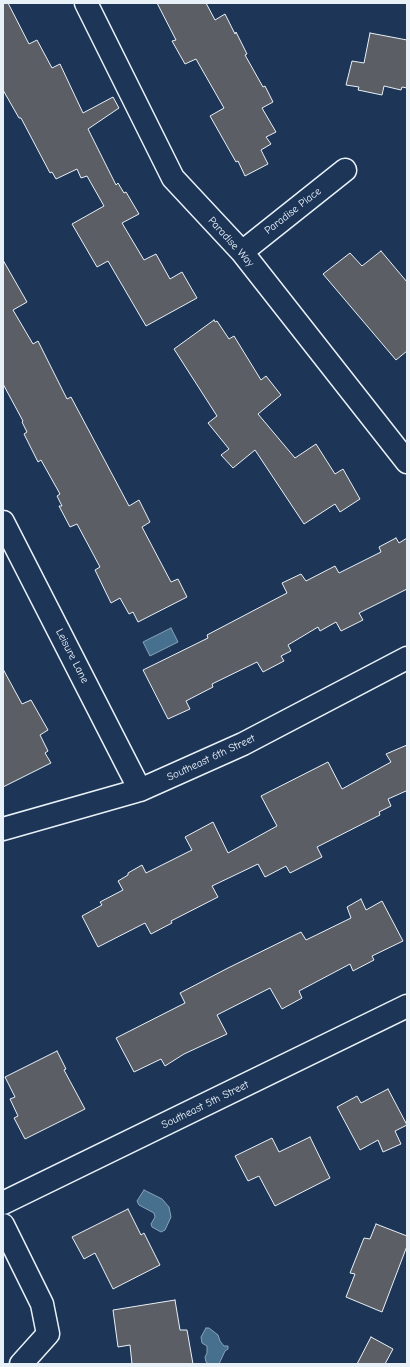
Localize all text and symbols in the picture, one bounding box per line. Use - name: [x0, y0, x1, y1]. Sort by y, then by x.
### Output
- street label: Paradise Place: [262, 185, 324, 237]
- street label: Paradise Way: [205, 214, 257, 270]
- street label: Leisure Lane: [53, 627, 91, 685]
- street label: Southeast 6th Street: [165, 732, 257, 784]
- street label: Southeast 5th Street: [159, 1078, 251, 1132]

